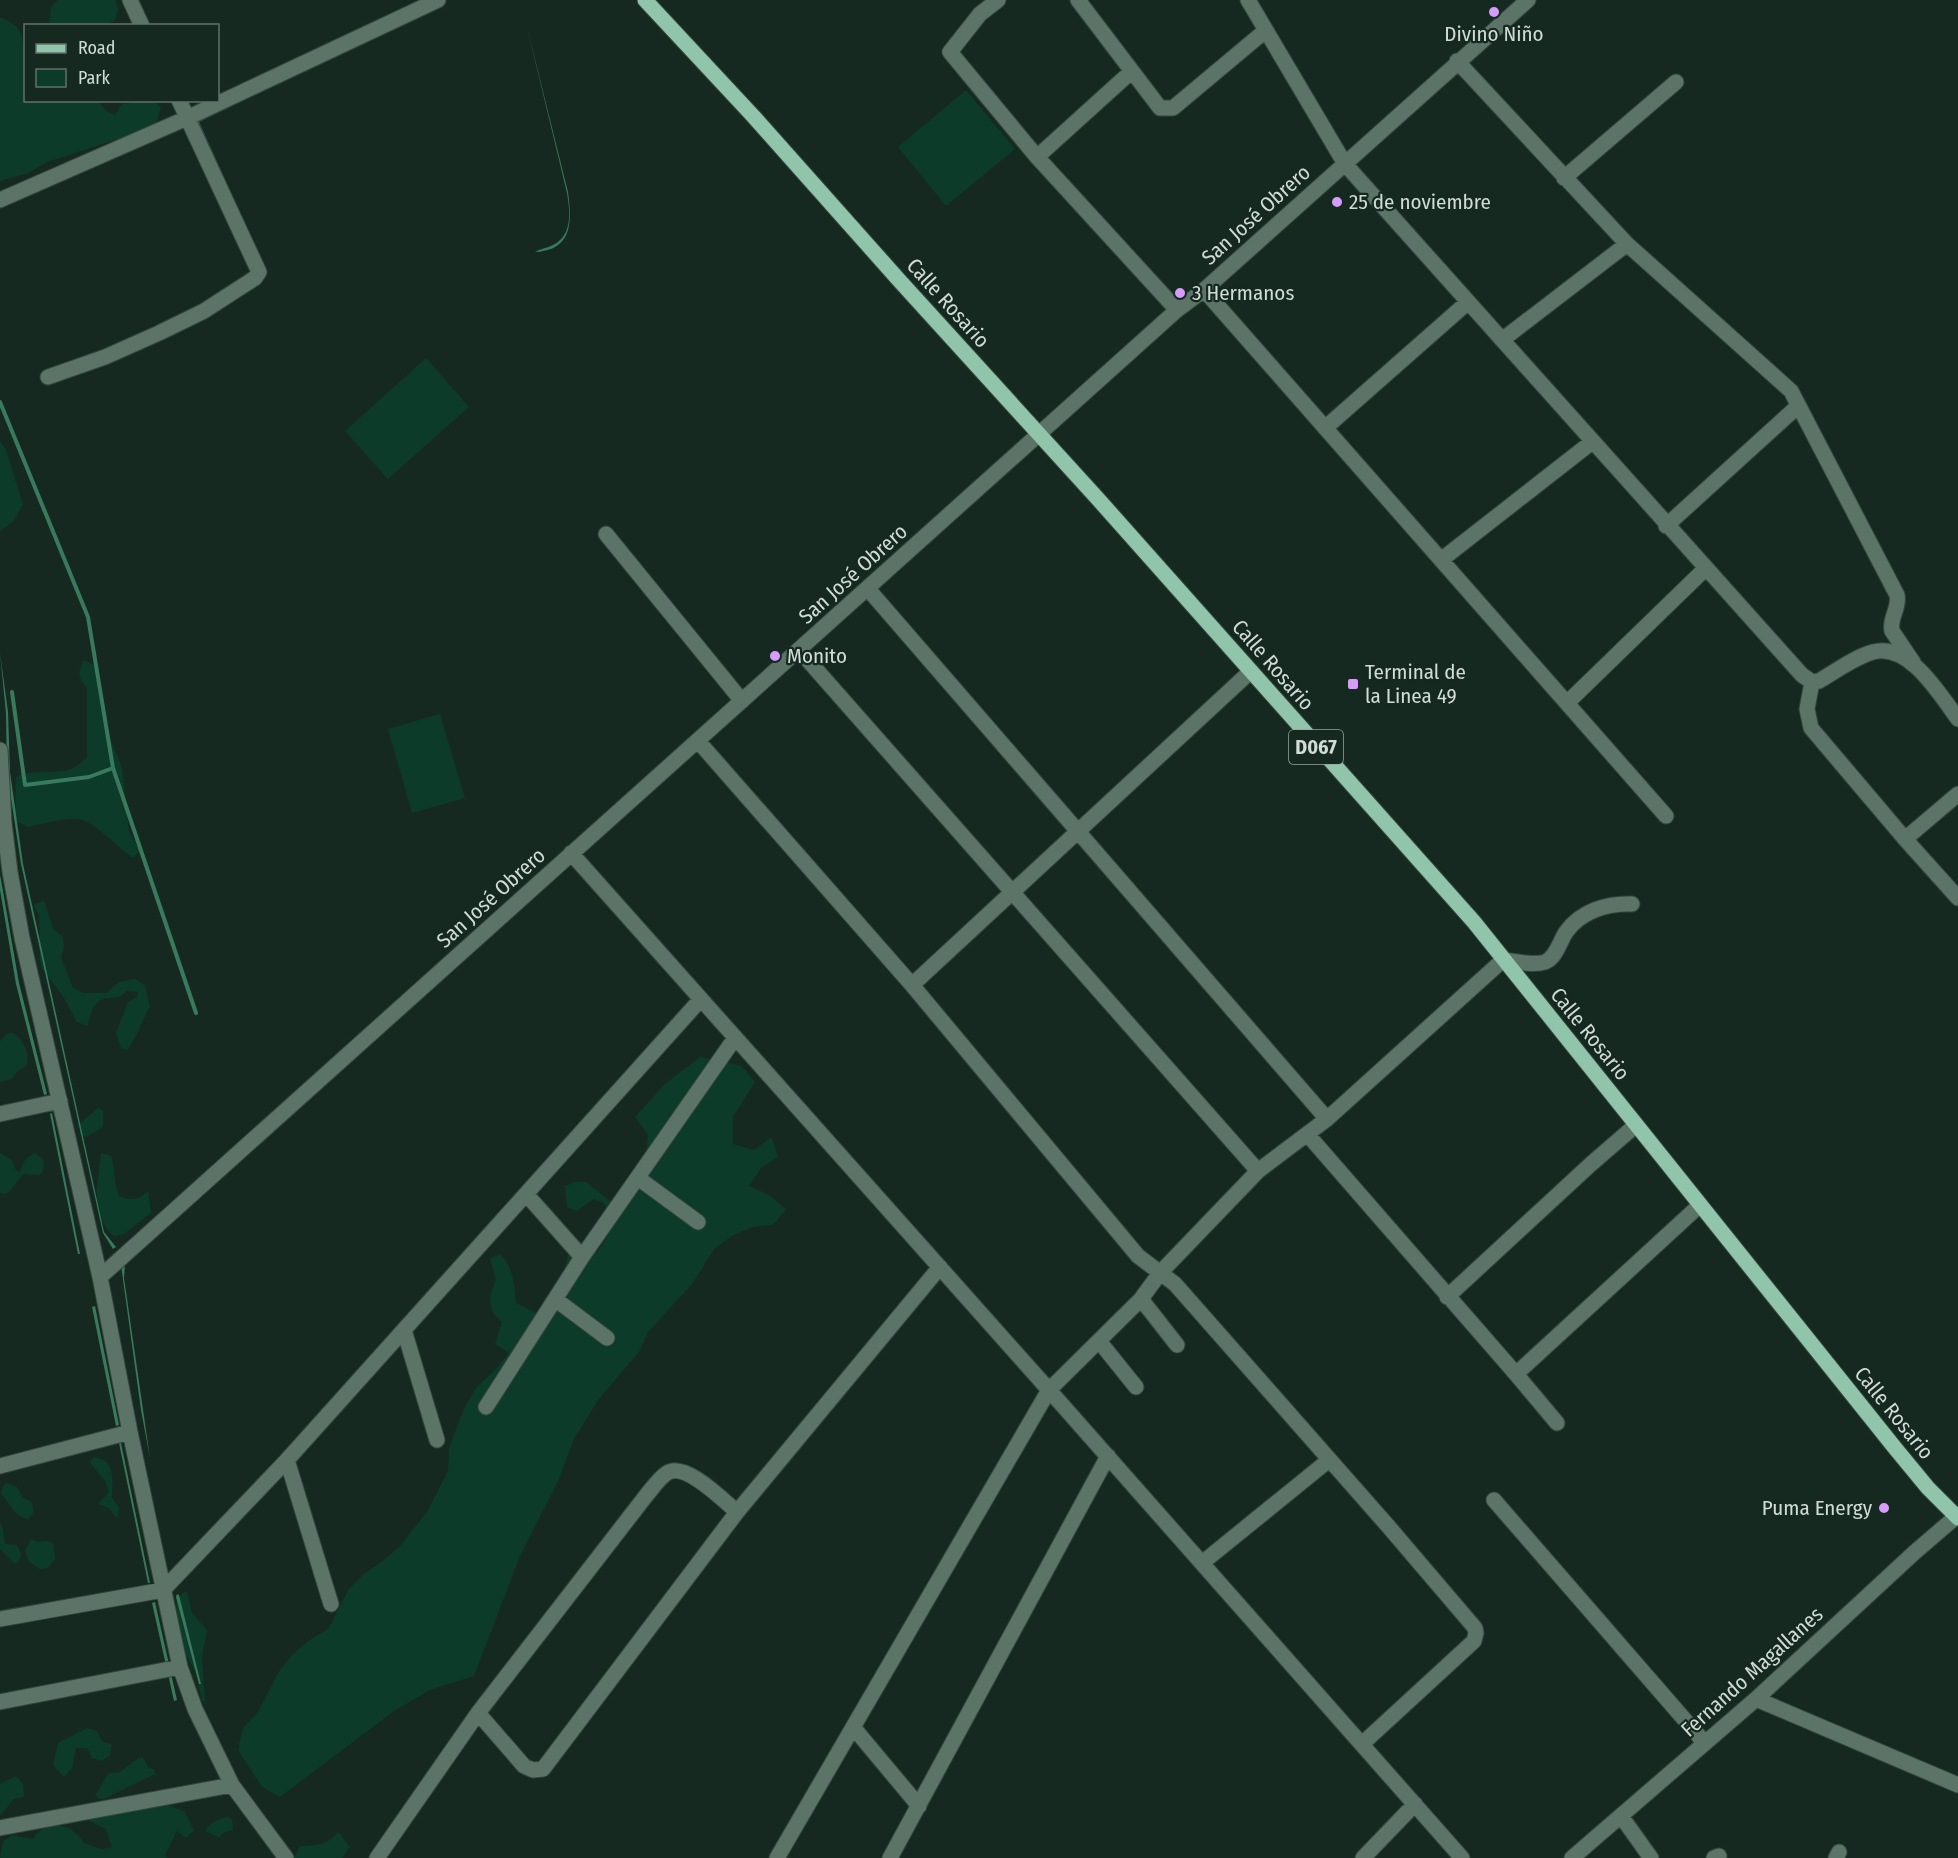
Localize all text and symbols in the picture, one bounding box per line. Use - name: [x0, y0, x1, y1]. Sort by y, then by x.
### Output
- marker: Divino Niño: [1487, 5, 1501, 19]
- place label: Divino Niño: [1444, 21, 1544, 47]
- legend: [24, 24, 219, 102]
- text: Road: [78, 37, 115, 59]
- text: Park: [78, 67, 111, 89]
- street label: San José Obrero: [1196, 159, 1316, 271]
- place label: 25 de noviembre: [1349, 189, 1491, 215]
- marker: 25 de noviembre: [1330, 195, 1344, 209]
- street label: Calle Rosario: [901, 253, 995, 353]
- place label: 3 Hermanos: [1192, 280, 1294, 306]
- marker: 3 Hermanos: [1173, 286, 1187, 300]
- street label: San José Obrero: [793, 518, 913, 630]
- street label: Calle Rosario: [1227, 614, 1319, 716]
- place label: Monito: [787, 643, 847, 669]
- marker: Monito: [768, 649, 782, 663]
- place label: Terminal de la Linea 49: [1365, 659, 1466, 709]
- marker: Terminal de la Linea 49: [1346, 677, 1360, 691]
- road number: D067: [1289, 730, 1343, 764]
- street label: San José Obrero: [431, 842, 551, 954]
- street label: Calle Rosario: [1545, 982, 1635, 1086]
- street label: Calle Rosario: [1849, 1361, 1939, 1465]
- place label: Puma Energy: [1762, 1495, 1873, 1521]
- marker: Puma Energy: [1877, 1501, 1891, 1515]
- street label: Fernando Magallanes: [1676, 1601, 1828, 1743]

